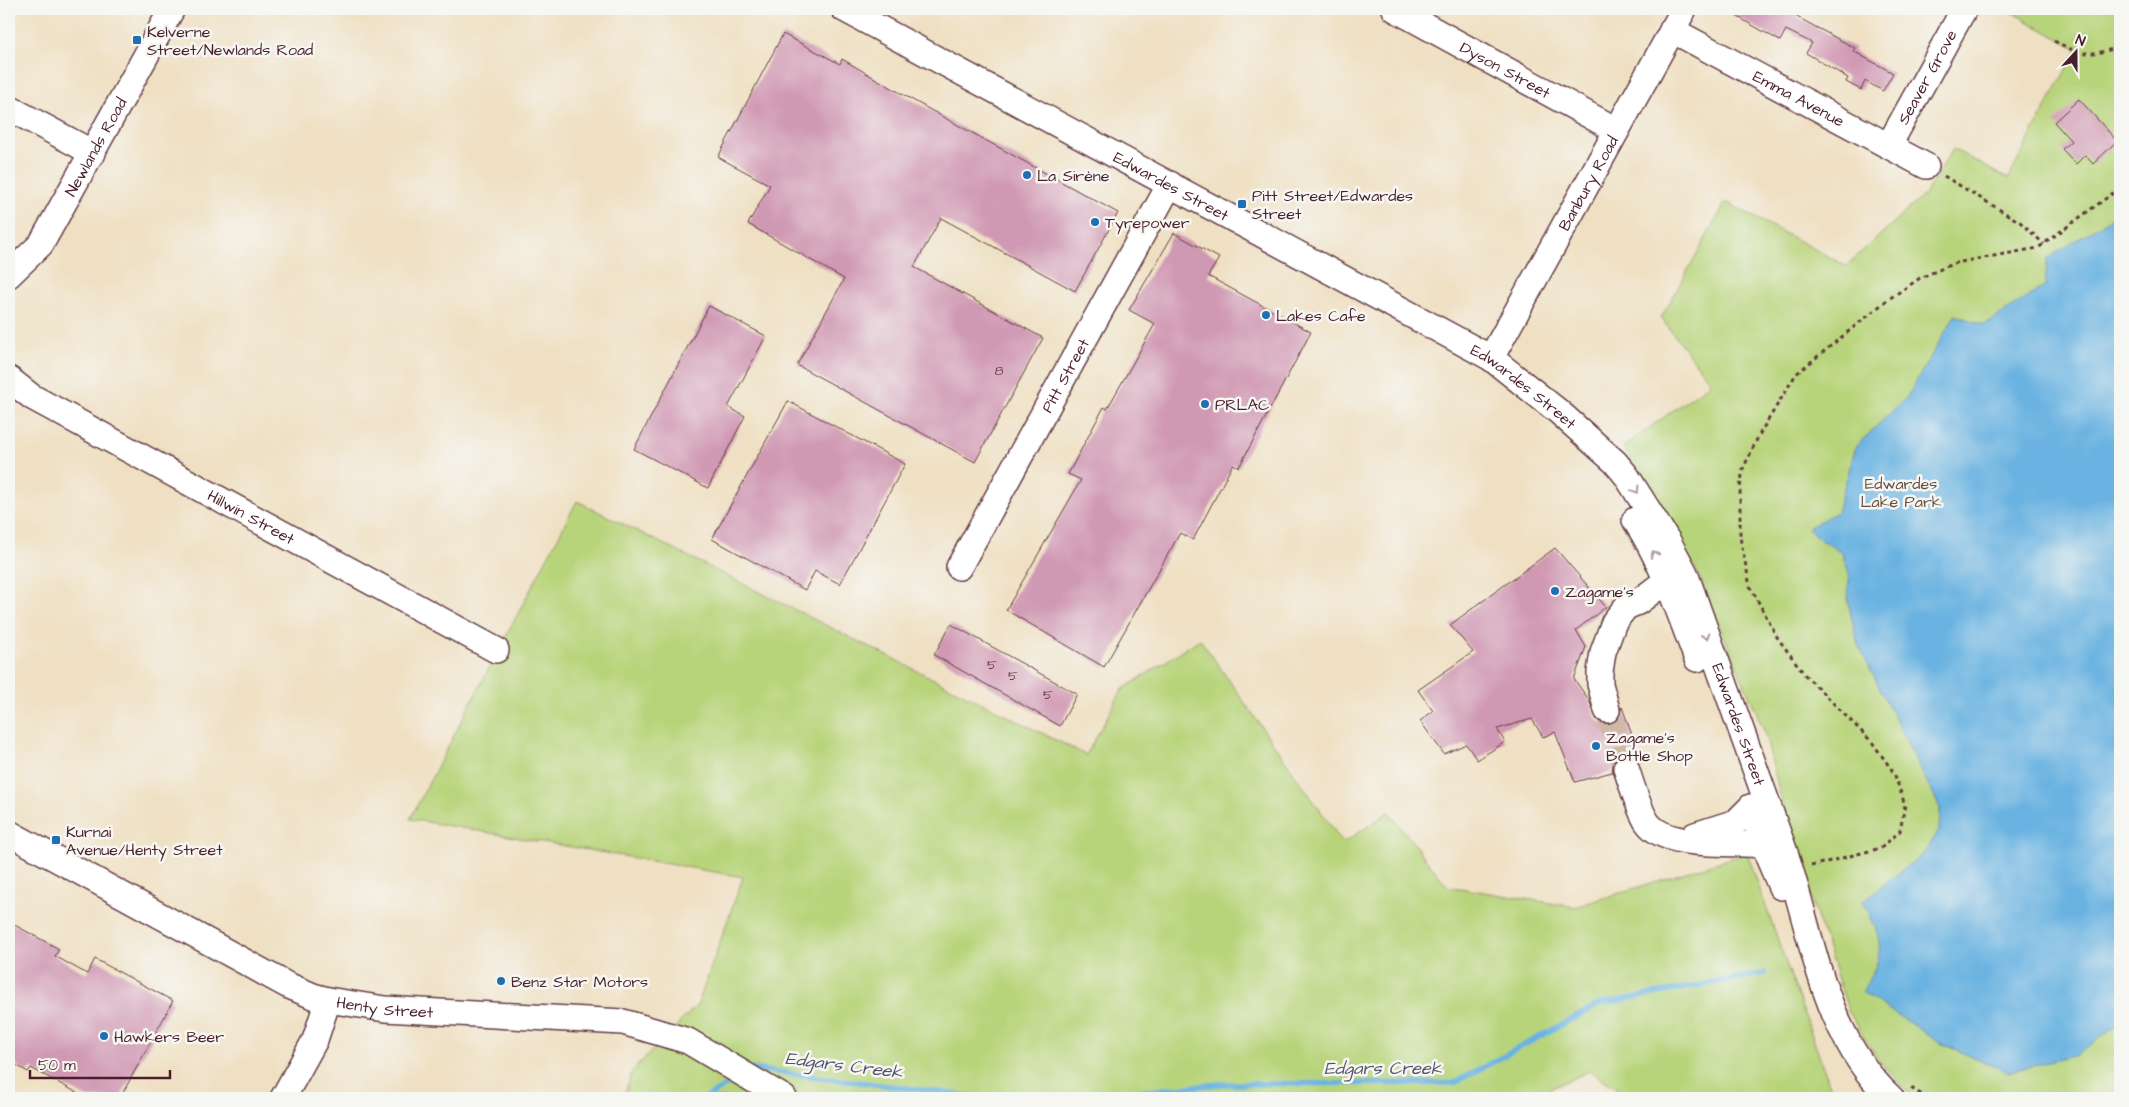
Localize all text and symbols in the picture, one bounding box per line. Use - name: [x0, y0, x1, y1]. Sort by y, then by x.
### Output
- place label: Kelverne Street/Newlands Road: [147, 21, 313, 61]
- street label: Seaver Grove: [1893, 26, 1963, 129]
- north arrow: [2052, 28, 2102, 78]
- text: N: [2073, 30, 2088, 52]
- marker: Kelverne Street/Newlands Road: [131, 34, 143, 46]
- street label: Dyson Street: [1456, 37, 1555, 104]
- street label: Emma Avenue: [1749, 65, 1848, 133]
- street label: Newlands Road: [60, 94, 132, 200]
- street label: Banbury Road: [1554, 132, 1624, 235]
- street label: Edwardes Street: [1109, 146, 1233, 227]
- place label: La Sirène: [1037, 165, 1110, 187]
- marker: La Sirène: [1021, 169, 1033, 181]
- place label: Pitt Street/Edwardes Street: [1252, 185, 1413, 225]
- marker: Pitt Street/Edwardes Street: [1236, 198, 1248, 210]
- place label: Tyrepower: [1105, 212, 1190, 235]
- marker: Tyrepower: [1089, 216, 1101, 228]
- place label: Lakes Cafe: [1276, 305, 1366, 327]
- marker: Lakes Cafe: [1260, 309, 1272, 321]
- street label: Pitt Street: [1036, 334, 1095, 417]
- street label: Edwardes Street: [1467, 339, 1581, 435]
- house number: 8: [994, 361, 1004, 381]
- place label: PRLAC: [1215, 394, 1269, 416]
- marker: PRLAC: [1199, 398, 1211, 410]
- park label: Edwardes Lake Park: [1860, 473, 1942, 513]
- street label: Hillwin Street: [203, 485, 299, 550]
- one-way arrow: [1629, 485, 1639, 494]
- one-way arrow: [1650, 550, 1660, 559]
- place label: Zagame's: [1565, 581, 1634, 604]
- marker: Zagame's: [1549, 585, 1561, 597]
- one-way arrow: [1700, 631, 1710, 639]
- house number: 5: [987, 655, 997, 675]
- street label: Edwardes Street: [1706, 660, 1770, 789]
- house number: 5: [1008, 666, 1018, 686]
- house number: 5: [1043, 685, 1053, 705]
- place label: Zagame's Bottle Shop: [1606, 727, 1693, 767]
- marker: Zagame's Bottle Shop: [1590, 740, 1602, 752]
- place label: Kurnai Avenue/Henty Street: [66, 821, 223, 862]
- marker: Kurnai Avenue/Henty Street: [50, 834, 62, 846]
- place label: Benz Star Motors: [511, 971, 648, 993]
- marker: Benz Star Motors: [495, 975, 507, 987]
- street label: Henty Street: [335, 991, 434, 1024]
- place label: Hawkers Beer: [114, 1026, 224, 1048]
- marker: Hawkers Beer: [98, 1030, 110, 1042]
- water label: Edgars Creek: [784, 1046, 905, 1086]
- scale bar: [30, 1047, 170, 1079]
- text: 50 m: [38, 1055, 76, 1076]
- water label: Edgars Creek: [1324, 1056, 1443, 1082]

